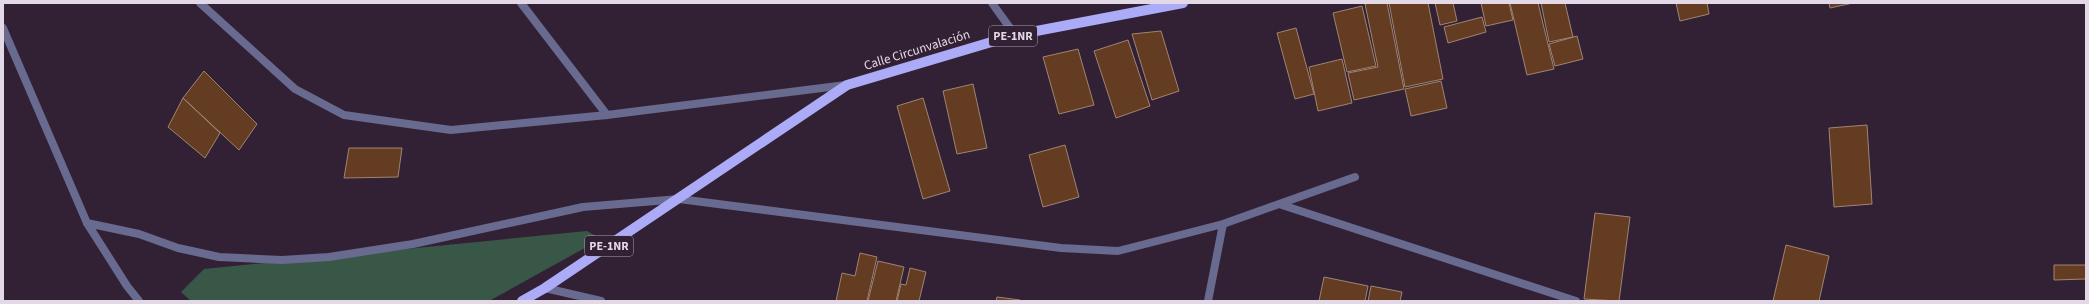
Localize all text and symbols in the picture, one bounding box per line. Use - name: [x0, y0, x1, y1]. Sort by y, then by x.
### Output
- street label: Calle Circunvalación: [862, 25, 972, 75]
- road number: PE-1NR: [989, 26, 1037, 46]
- road number: PE-1NR: [585, 236, 633, 256]

